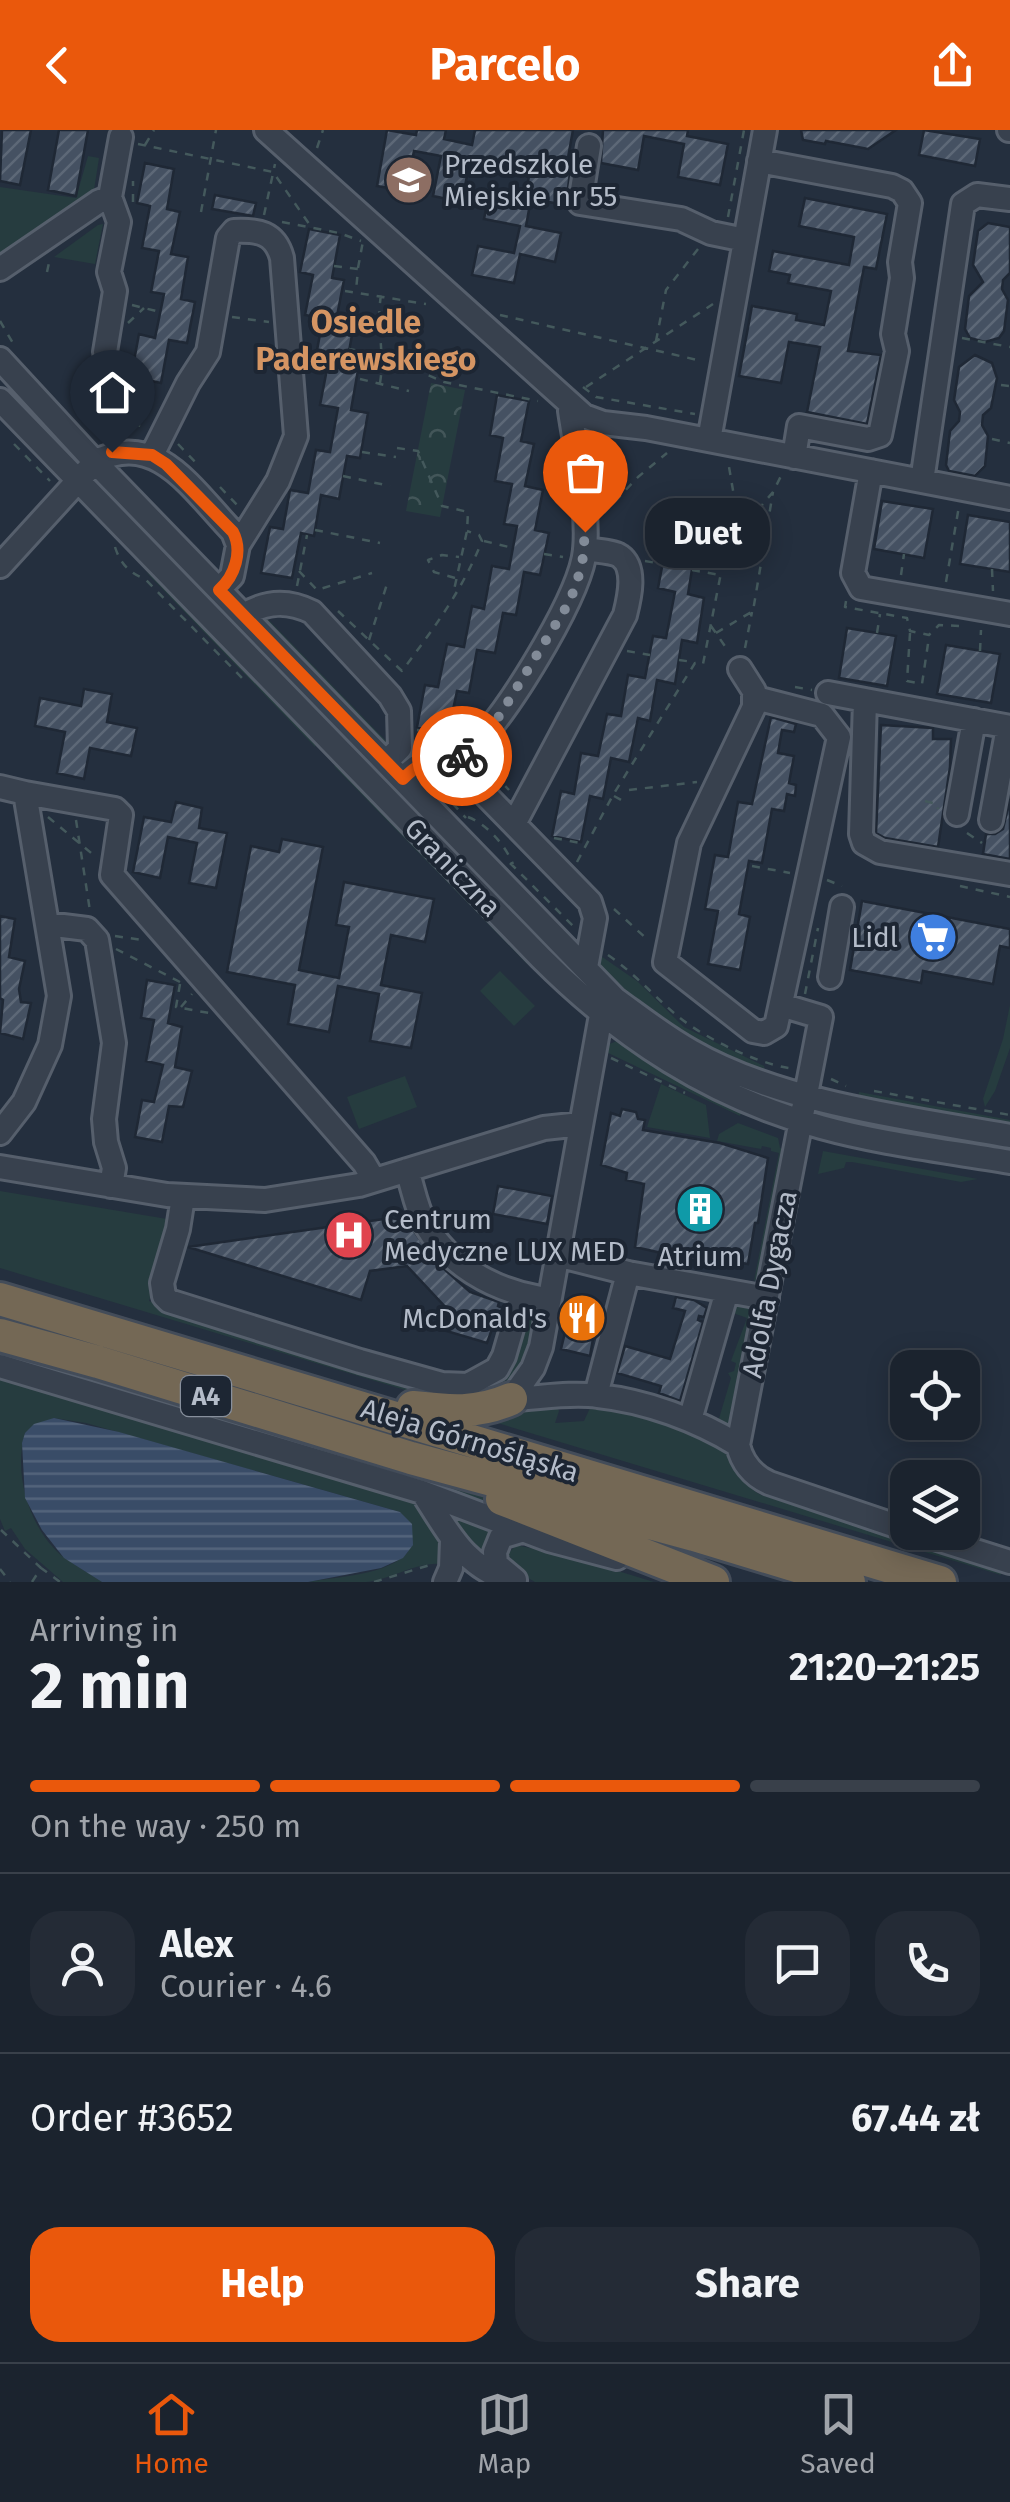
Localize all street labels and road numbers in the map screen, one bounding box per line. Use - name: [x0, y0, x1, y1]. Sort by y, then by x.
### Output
- street label: Graniczna: [398, 811, 508, 924]
- street label: Adolfa Dygacza: [735, 1188, 804, 1381]
- road number: A4: [181, 1376, 231, 1416]
- street label: Aleja Górnośląska: [357, 1392, 583, 1489]

